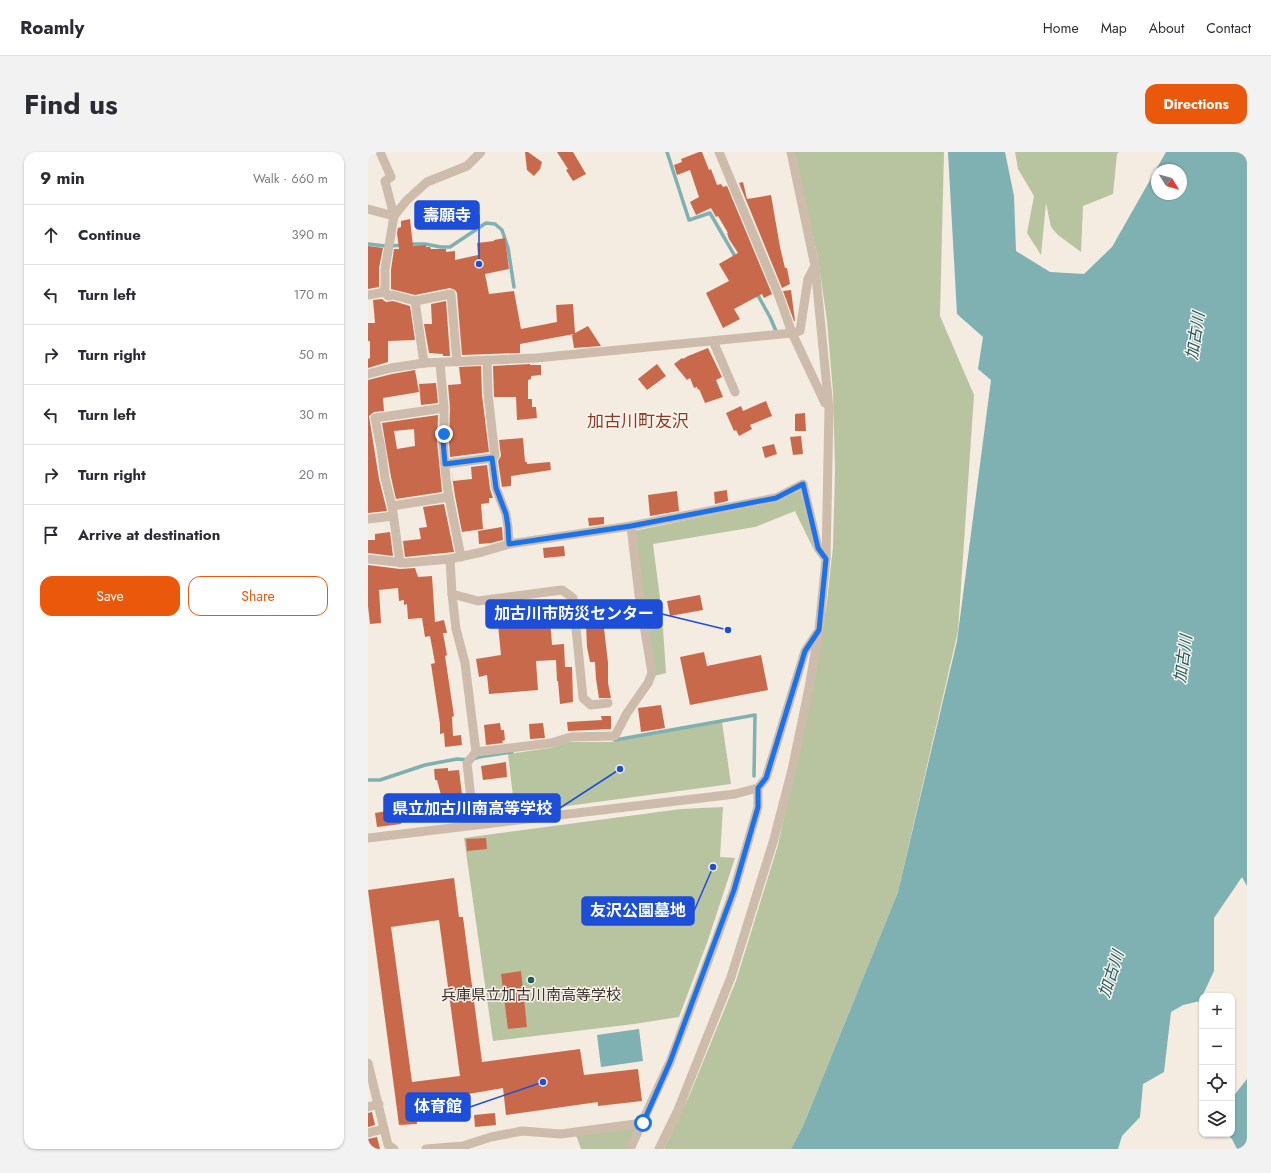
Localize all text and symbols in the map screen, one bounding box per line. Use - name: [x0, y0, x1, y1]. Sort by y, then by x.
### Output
- text: Roamly: [20, 14, 84, 41]
- text: Home: [1043, 18, 1079, 38]
- text: Map: [1101, 18, 1127, 38]
- text: About: [1149, 18, 1184, 38]
- text: Contact: [1206, 18, 1251, 38]
- text: Find us: [24, 84, 118, 125]
- button: Directions: [1145, 84, 1247, 124]
- north arrow: [1151, 164, 1187, 200]
- text: 9 min: [40, 166, 85, 190]
- text: Walk · 660 m: [253, 169, 328, 188]
- callout: 壽願寺: [415, 201, 479, 229]
- text: 壽願寺: [423, 204, 471, 227]
- icon: ahead: [40, 224, 62, 246]
- text: Continue: [78, 224, 141, 246]
- text: 390 m: [292, 225, 328, 244]
- icon: left: [40, 284, 62, 306]
- text: Turn left: [78, 284, 136, 306]
- text: 170 m: [293, 285, 328, 304]
- water label: 加古川: [1180, 309, 1210, 362]
- icon: right: [40, 344, 62, 366]
- text: Turn right: [78, 344, 146, 366]
- text: 50 m: [299, 345, 328, 364]
- icon: left: [40, 404, 62, 426]
- text: Turn left: [78, 404, 136, 426]
- text: 30 m: [299, 405, 328, 424]
- district label: 加古川町友沢: [587, 409, 689, 433]
- route end: [435, 425, 453, 443]
- icon: right: [40, 464, 62, 486]
- text: Turn right: [78, 464, 146, 486]
- text: 20 m: [299, 465, 328, 484]
- icon: arrive: [40, 524, 62, 546]
- text: Arrive at destination: [78, 524, 220, 546]
- button: Save: [40, 576, 180, 616]
- button: Share: [188, 576, 328, 616]
- callout: 加古川市防災センター: [486, 600, 662, 628]
- text: 加古川市防災センター: [494, 602, 654, 625]
- water label: 加古川: [1168, 632, 1198, 684]
- callout: 県立加古川南高等学校: [384, 794, 560, 822]
- text: 県立加古川南高等学校: [392, 797, 552, 820]
- callout: 友沢公園墓地: [582, 897, 694, 925]
- text: 友沢公園墓地: [590, 899, 686, 922]
- water label: 加古川: [1093, 946, 1130, 1000]
- marker: 兵庫県立加古川南高等学校: [526, 975, 536, 985]
- place label: 兵庫県立加古川南高等学校: [441, 984, 621, 1006]
- map controls: [1199, 993, 1235, 1137]
- button: +: [1199, 993, 1235, 1029]
- button: −: [1199, 1029, 1235, 1065]
- button: locate: [1199, 1065, 1235, 1101]
- callout: 体育館: [406, 1093, 470, 1121]
- text: 体育館: [414, 1095, 462, 1118]
- button: layers: [1199, 1101, 1235, 1137]
- route start: [634, 1114, 652, 1132]

